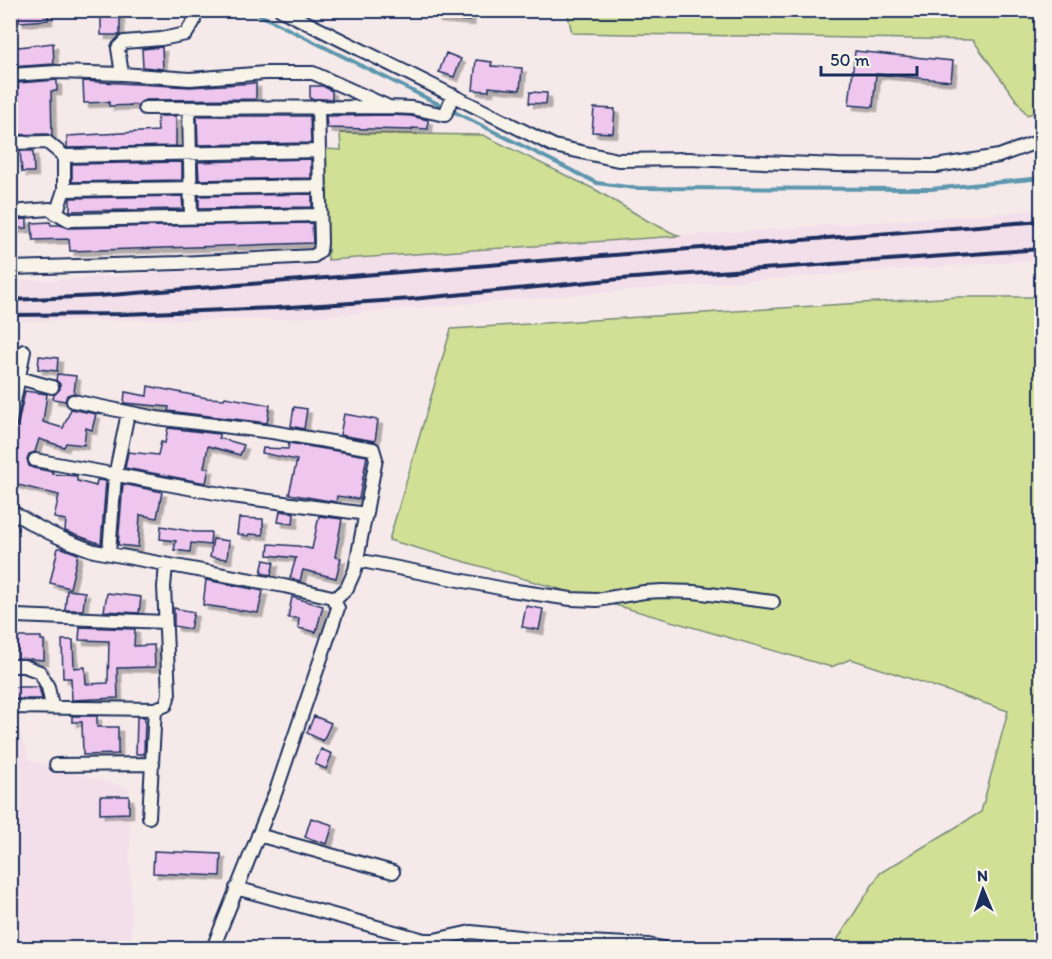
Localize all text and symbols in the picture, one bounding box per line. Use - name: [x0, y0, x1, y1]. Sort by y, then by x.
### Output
- scale bar: [821, 39, 917, 77]
- text: 50 m: [830, 49, 870, 71]
- north arrow: [953, 860, 1013, 920]
- text: N: [977, 866, 988, 885]

